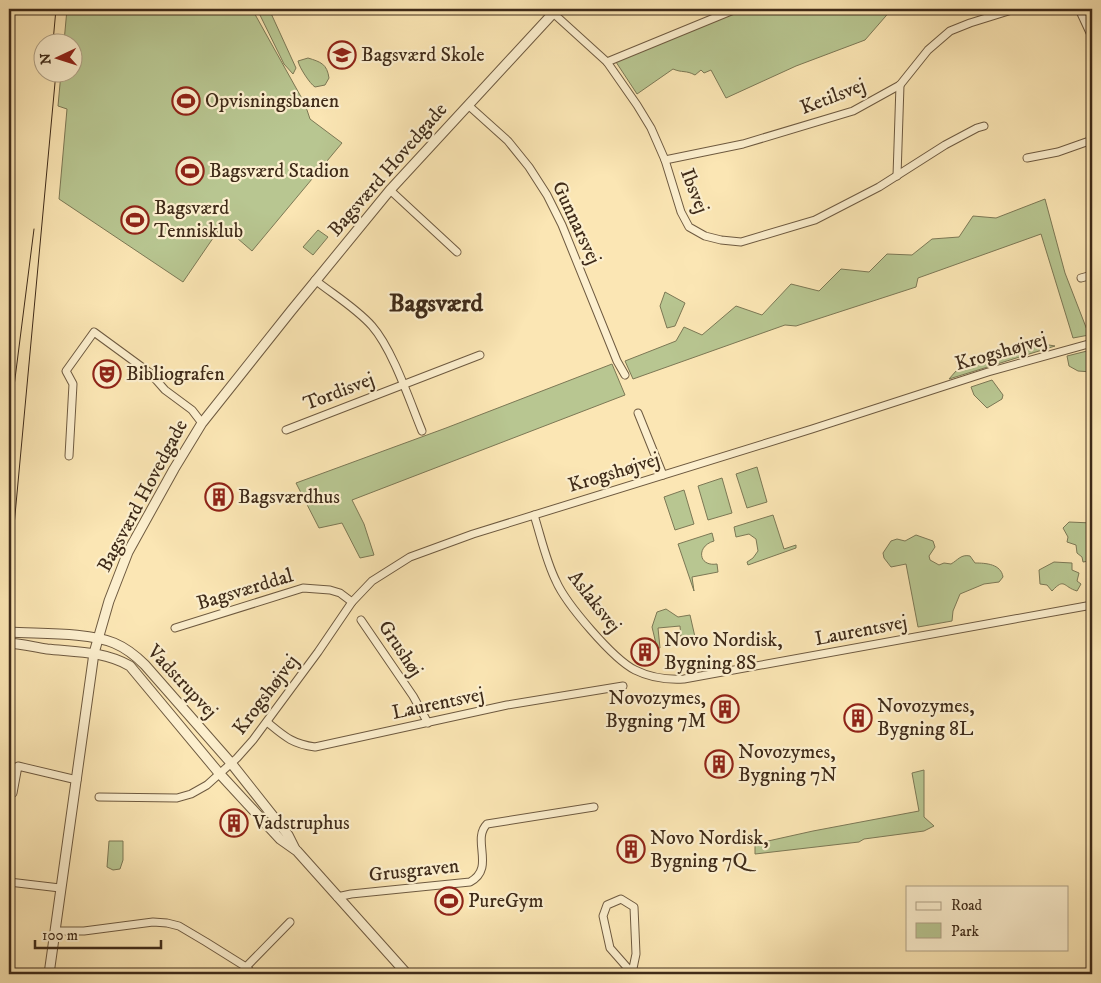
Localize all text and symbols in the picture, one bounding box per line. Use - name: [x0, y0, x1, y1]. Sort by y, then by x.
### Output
- north arrow: [32, 32, 82, 82]
- school or university icon: Bagsværd Skole: [327, 40, 357, 70]
- place label: Bagsværd Skole: [361, 43, 485, 68]
- text: N: [37, 52, 55, 65]
- street label: Ketilsvej: [797, 73, 869, 121]
- sports icon: Opvisningsbanen: [171, 86, 201, 116]
- place label: Opvisningsbanen: [205, 89, 340, 114]
- street label: Bagsværd Hovedgade: [323, 98, 453, 242]
- sports icon: Bagsværd Stadion: [175, 156, 205, 186]
- place label: Bagsværd Stadion: [209, 159, 350, 184]
- street label: Ibsvej: [674, 165, 714, 217]
- street label: Gunnarsvej: [546, 177, 606, 269]
- place label: Bagsværd Tennisklub: [154, 196, 243, 244]
- sports icon: Bagsværd Tennisklub: [120, 205, 150, 235]
- district label: Bagsværd: [389, 288, 484, 319]
- street label: Krogshøjvej: [952, 327, 1050, 377]
- theatre icon: Bibliografen: [92, 359, 122, 389]
- place label: Bibliografen: [126, 362, 225, 387]
- street label: Tordisvej: [300, 367, 378, 417]
- street label: Bagsværd Hovedgade: [92, 415, 194, 577]
- street label: Krogshøjvej: [565, 447, 663, 499]
- building icon: Bagsværdhus: [204, 482, 234, 512]
- place label: Bagsværdhus: [238, 485, 340, 510]
- street label: Bagsværddal: [194, 563, 296, 617]
- street label: Aslaksvej: [562, 566, 626, 638]
- street label: Laurentsvej: [813, 610, 909, 652]
- street label: Grushøj: [372, 616, 428, 682]
- place label: Novo Nordisk, Bygning 8S: [664, 628, 783, 676]
- building icon: Novo Nordisk, Bygning 8S: [630, 637, 660, 667]
- street label: Vadstrupvej: [141, 639, 223, 724]
- street label: Krogshøjvej: [228, 650, 304, 740]
- street label: Laurentsvej: [390, 682, 486, 726]
- place label: Novozymes, Bygning 7M: [605, 686, 706, 734]
- building icon: Novozymes, Bygning 7M: [710, 694, 740, 724]
- place label: Novozymes, Bygning 8L: [877, 694, 975, 742]
- building icon: Novozymes, Bygning 8L: [843, 703, 873, 733]
- place label: Novozymes, Bygning 7N: [738, 740, 837, 788]
- building icon: Novozymes, Bygning 7N: [704, 749, 734, 779]
- building icon: Vadstruphus: [219, 808, 249, 838]
- place label: Vadstruphus: [252, 811, 350, 836]
- place label: Novo Nordisk, Bygning 7Q: [650, 826, 769, 874]
- building icon: Novo Nordisk, Bygning 7Q: [616, 834, 646, 864]
- street label: Grusgraven: [368, 854, 461, 888]
- sports icon: PureGym: [434, 886, 464, 916]
- legend: [906, 886, 1068, 950]
- place label: PureGym: [468, 889, 544, 914]
- text: Road: [951, 896, 983, 915]
- scale bar: [35, 918, 161, 950]
- text: Park: [951, 922, 980, 941]
- text: 100 m: [42, 926, 78, 945]

